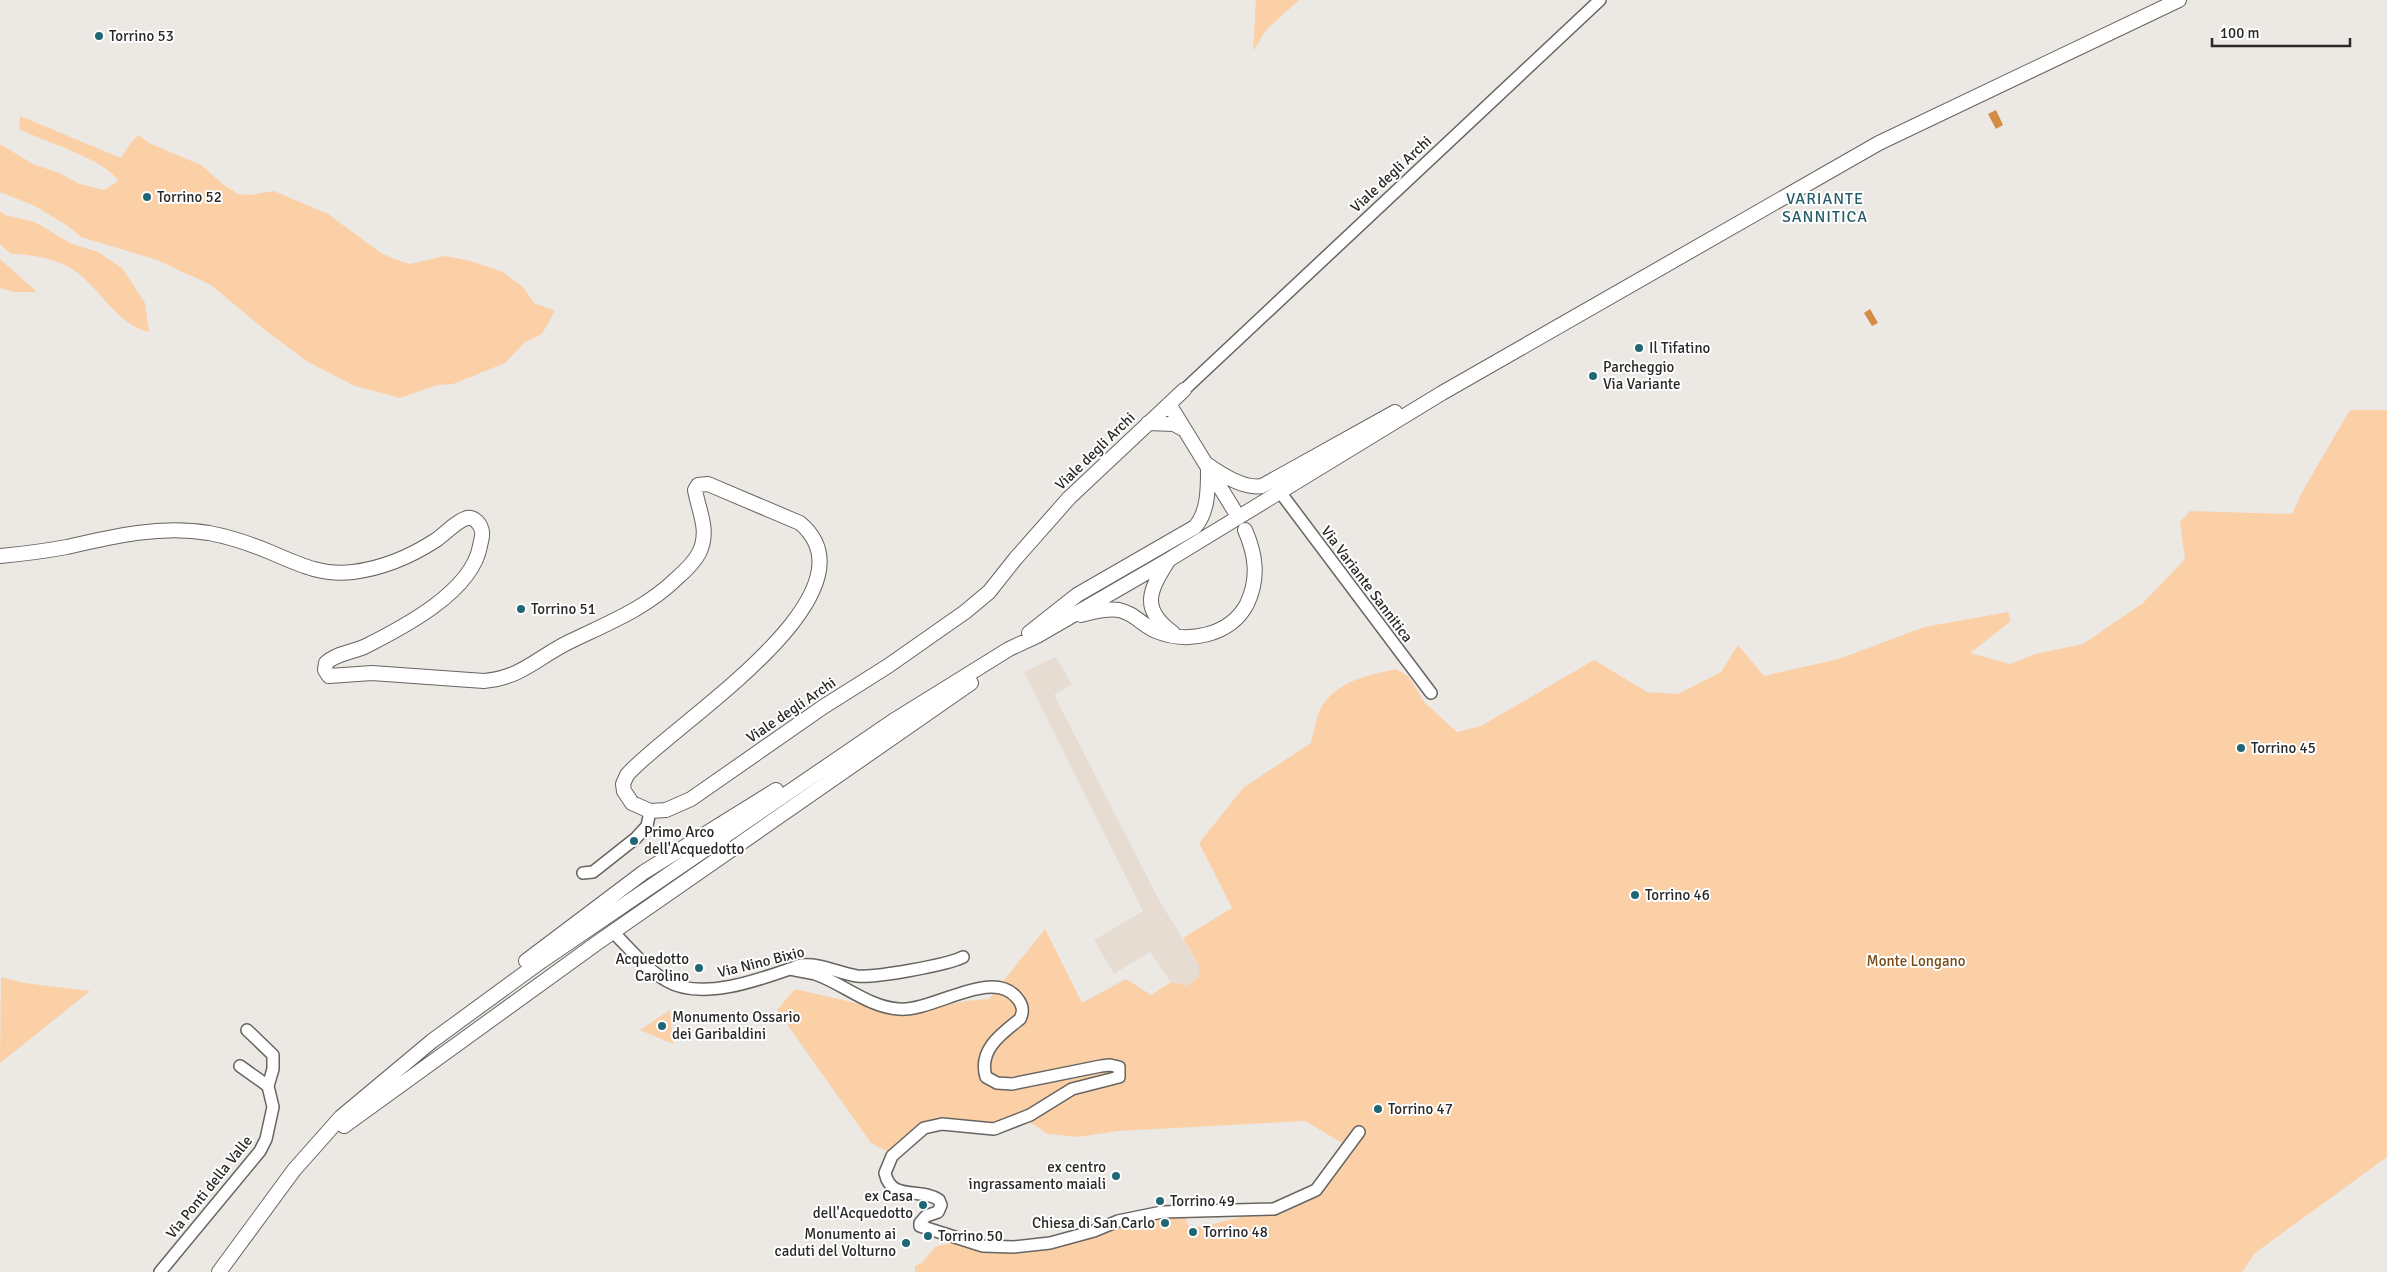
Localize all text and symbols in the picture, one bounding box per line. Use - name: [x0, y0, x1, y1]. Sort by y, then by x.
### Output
- scale bar: [2212, 15, 2350, 47]
- text: 100 m: [2220, 24, 2260, 42]
- place label: Torrino 53: [109, 27, 174, 45]
- marker: Torrino 53: [93, 30, 105, 42]
- street label: Viale degli Archi: [1347, 132, 1435, 216]
- place label: Torrino 52: [157, 188, 222, 206]
- district label: VARIANTE SANNITICA: [1782, 189, 1868, 227]
- marker: Torrino 52: [141, 191, 153, 203]
- place label: Il Tifatino: [1649, 339, 1711, 357]
- marker: Il Tifatino: [1633, 342, 1645, 354]
- place label: Parcheggio Via Variante: [1603, 358, 1680, 393]
- marker: Parcheggio Via Variante: [1587, 370, 1599, 382]
- street label: Viale degli Archi: [1051, 408, 1139, 494]
- street label: Via Variante Sannitica: [1317, 522, 1417, 646]
- place label: Torrino 51: [531, 600, 596, 618]
- marker: Torrino 51: [515, 603, 527, 615]
- street label: Viale degli Archi: [743, 673, 839, 747]
- place label: Torrino 45: [2251, 739, 2316, 757]
- marker: Torrino 45: [2235, 742, 2247, 754]
- place label: Primo Arco dell'Acquedotto: [644, 823, 744, 858]
- marker: Primo Arco dell'Acquedotto: [628, 835, 640, 847]
- place label: Torrino 46: [1645, 886, 1710, 904]
- marker: Torrino 46: [1629, 889, 1641, 901]
- street label: Via Nino Bixio: [716, 942, 807, 981]
- place label: Acquedotto Carolino: [615, 950, 689, 985]
- park label: Monte Longano: [1867, 952, 1966, 970]
- marker: Acquedotto Carolino: [693, 962, 705, 974]
- place label: Monumento Ossario dei Garibaldini: [672, 1008, 801, 1043]
- marker: Monumento Ossario dei Garibaldini: [656, 1020, 668, 1032]
- place label: Torrino 47: [1388, 1100, 1453, 1118]
- marker: Torrino 47: [1372, 1103, 1384, 1115]
- street label: Via Ponti della Valle: [162, 1132, 256, 1242]
- place label: ex centro ingrassamento maiali: [969, 1158, 1106, 1193]
- marker: ex centro ingrassamento maiali: [1110, 1170, 1122, 1182]
- place label: ex Casa dell'Acquedotto: [813, 1187, 913, 1222]
- place label: Torrino 49: [1170, 1192, 1235, 1210]
- marker: Torrino 49: [1154, 1195, 1166, 1207]
- marker: ex Casa dell'Acquedotto: [917, 1199, 929, 1211]
- place label: Chiesa di San Carlo: [1032, 1214, 1155, 1232]
- marker: Chiesa di San Carlo: [1159, 1217, 1171, 1229]
- place label: Torrino 48: [1203, 1223, 1268, 1241]
- place label: Monumento ai caduti del Volturno: [775, 1225, 896, 1260]
- marker: Torrino 48: [1187, 1226, 1199, 1238]
- place label: Torrino 50: [938, 1227, 1003, 1245]
- marker: Torrino 50: [922, 1230, 934, 1242]
- marker: Monumento ai caduti del Volturno: [900, 1237, 912, 1249]

